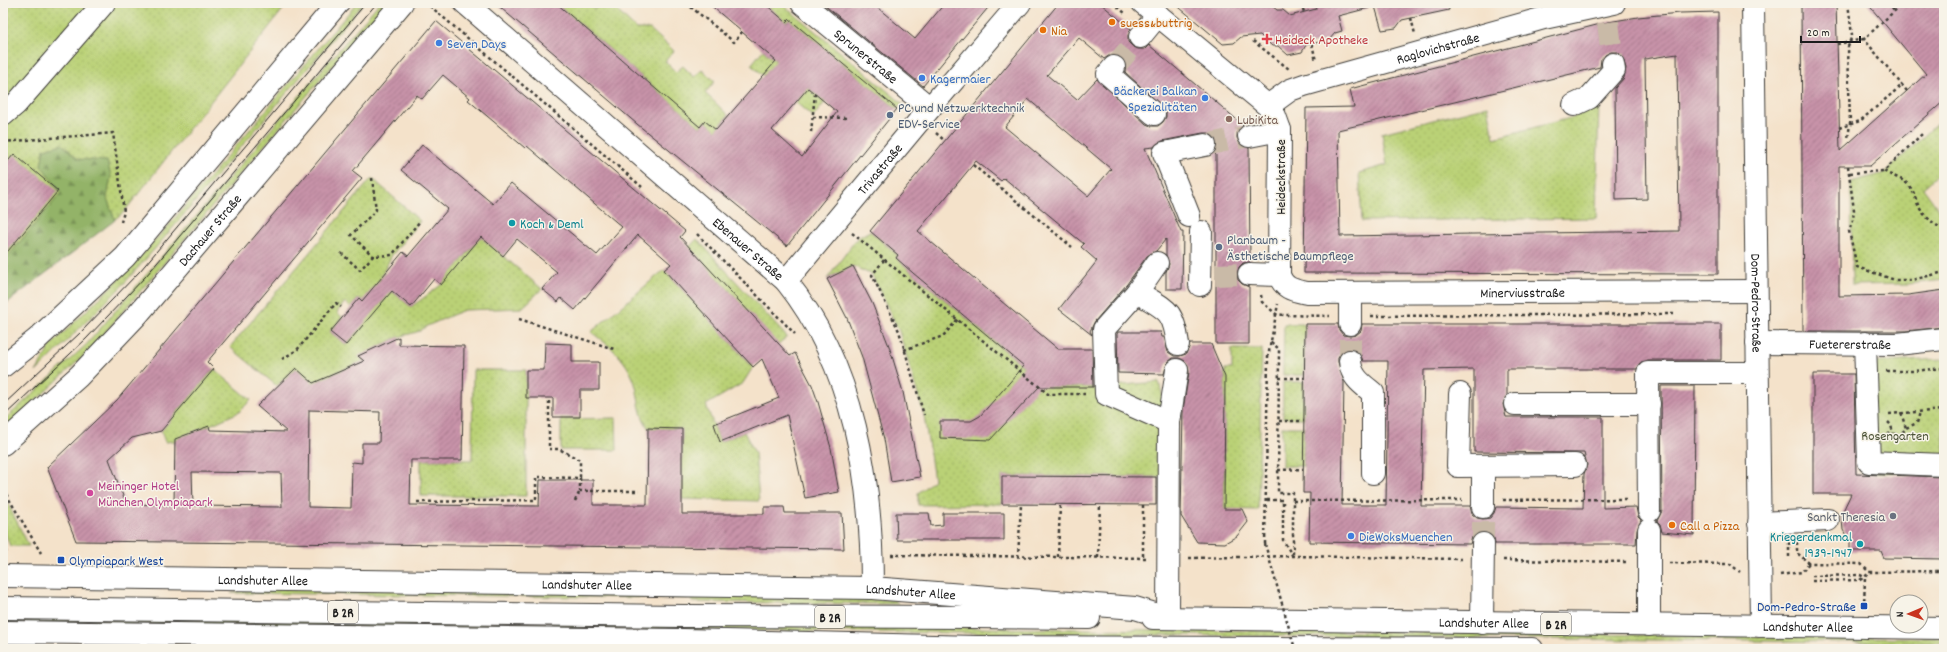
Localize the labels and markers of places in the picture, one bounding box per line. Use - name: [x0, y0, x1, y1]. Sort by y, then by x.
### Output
- place label: suess&buttrig: [1120, 14, 1192, 34]
- marker: suess&buttrig: [1107, 17, 1117, 27]
- place label: Nia: [1051, 22, 1067, 42]
- marker: Nia: [1038, 25, 1048, 35]
- place label: Heideck Apotheke: [1275, 31, 1368, 51]
- marker: Heideck Apotheke: [1262, 34, 1272, 44]
- place label: Seven Days: [447, 35, 506, 55]
- marker: Seven Days: [434, 38, 444, 48]
- place label: Kagermaier: [930, 70, 991, 90]
- marker: Kagermaier: [917, 73, 927, 83]
- place label: Bäckerei Balkan Spezialitäten: [1113, 82, 1197, 118]
- marker: Bäckerei Balkan Spezialitäten: [1200, 93, 1210, 103]
- place label: PC und Netzwerktechnik EDV-Service: [898, 99, 1025, 135]
- marker: PC und Netzwerktechnik EDV-Service: [885, 110, 895, 120]
- place label: LubiKita: [1237, 111, 1279, 131]
- marker: LubiKita: [1224, 114, 1234, 124]
- place label: Koch & Deml: [520, 215, 584, 235]
- marker: Koch & Deml: [507, 218, 517, 228]
- place label: Planbaum - Ästhetische Baumpflege: [1227, 231, 1354, 267]
- marker: Planbaum - Ästhetische Baumpflege: [1214, 242, 1224, 252]
- place label: Meininger Hotel München Olympiapark: [98, 477, 213, 513]
- marker: Meininger Hotel München Olympiapark: [85, 488, 95, 498]
- place label: Sankt Theresia: [1807, 508, 1885, 528]
- marker: Sankt Theresia: [1888, 511, 1898, 521]
- place label: Call a Pizza: [1680, 517, 1740, 537]
- marker: Call a Pizza: [1667, 520, 1677, 530]
- place label: DieWoksMuenchen: [1359, 528, 1452, 548]
- place label: Kriegerdenkmal 1939-1947: [1770, 528, 1853, 564]
- marker: DieWoksMuenchen: [1346, 531, 1356, 541]
- marker: Kriegerdenkmal 1939-1947: [1855, 539, 1865, 549]
- place label: Olympiapark West: [69, 552, 164, 572]
- marker: Olympiapark West: [56, 555, 66, 565]
- place label: Dom-Pedro-Straße: [1757, 598, 1856, 618]
- marker: Dom-Pedro-Straße: [1859, 601, 1869, 611]

